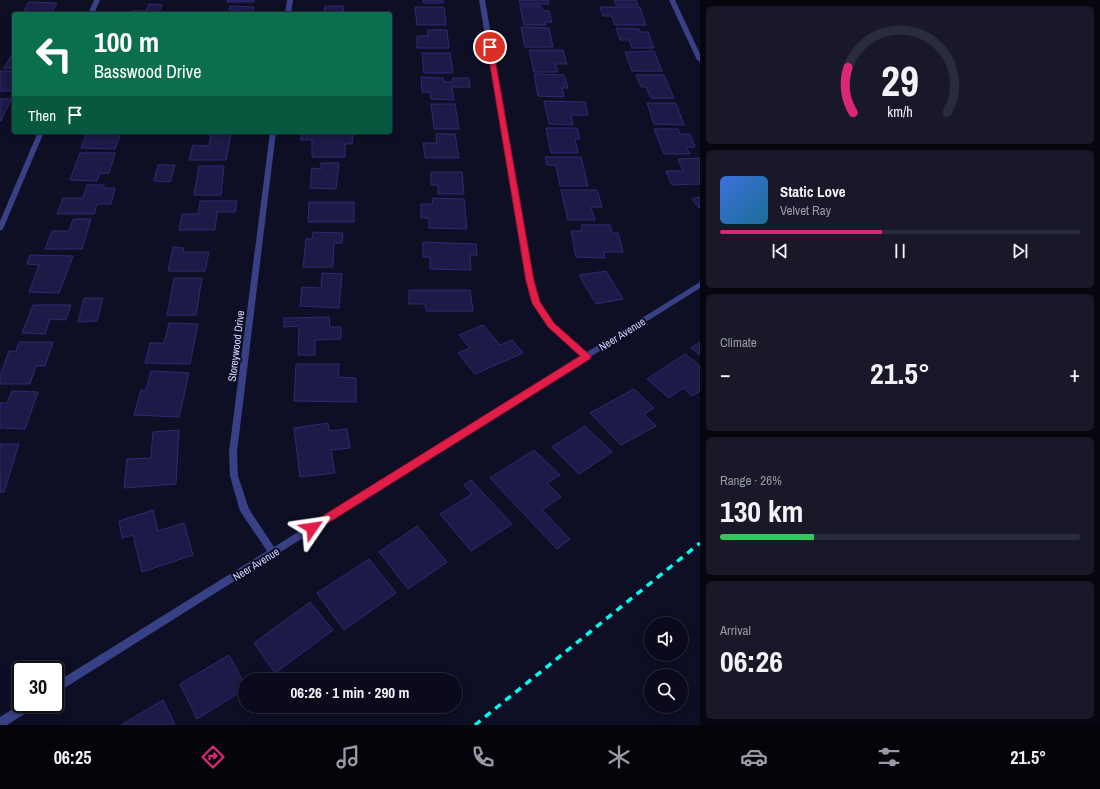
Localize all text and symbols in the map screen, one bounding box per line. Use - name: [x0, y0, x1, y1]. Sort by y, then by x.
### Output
- text: 100 m: [94, 23, 159, 61]
- icon: left: [28, 28, 80, 80]
- pin: [473, 30, 507, 64]
- icon: arrive: [479, 36, 501, 58]
- text: 29: [881, 53, 919, 109]
- text: Basswood Drive: [94, 59, 201, 84]
- text: km/h: [887, 101, 913, 120]
- icon: arrive: [64, 104, 86, 126]
- text: Then: [28, 105, 56, 126]
- text: Static Love: [780, 181, 846, 202]
- text: Velvet Ray: [780, 202, 831, 219]
- icon: previous: [769, 240, 791, 262]
- icon: pause: [889, 240, 911, 262]
- icon: next: [1009, 240, 1031, 262]
- street label: Storeywood Drive: [225, 310, 247, 382]
- street label: Neer Avenue: [596, 314, 648, 354]
- text: Climate: [720, 334, 757, 351]
- text: 21.5°: [870, 353, 930, 393]
- text: −: [720, 359, 731, 389]
- text: +: [1069, 359, 1080, 389]
- text: Range · 26%: [720, 472, 782, 489]
- text: 130 km: [720, 491, 803, 531]
- position arrow: [291, 507, 333, 549]
- street label: Neer Avenue: [230, 544, 282, 584]
- map controls: [644, 617, 688, 713]
- button: sound: [644, 617, 688, 661]
- text: Arrival: [720, 622, 751, 639]
- text: 06:26: [720, 641, 783, 681]
- speed limit sign: 30: [12, 661, 64, 713]
- button: search: [644, 669, 688, 713]
- text: 06:26 · 1 min · 290 m: [291, 682, 409, 703]
- icon: directions: [199, 743, 227, 771]
- icon: music: [334, 743, 362, 771]
- icon: phone: [469, 743, 497, 771]
- icon: climate: [605, 743, 633, 771]
- icon: car: [740, 743, 768, 771]
- icon: filters: [875, 743, 903, 771]
- text: 06:25: [54, 745, 91, 770]
- text: 21.5°: [1010, 745, 1046, 770]

